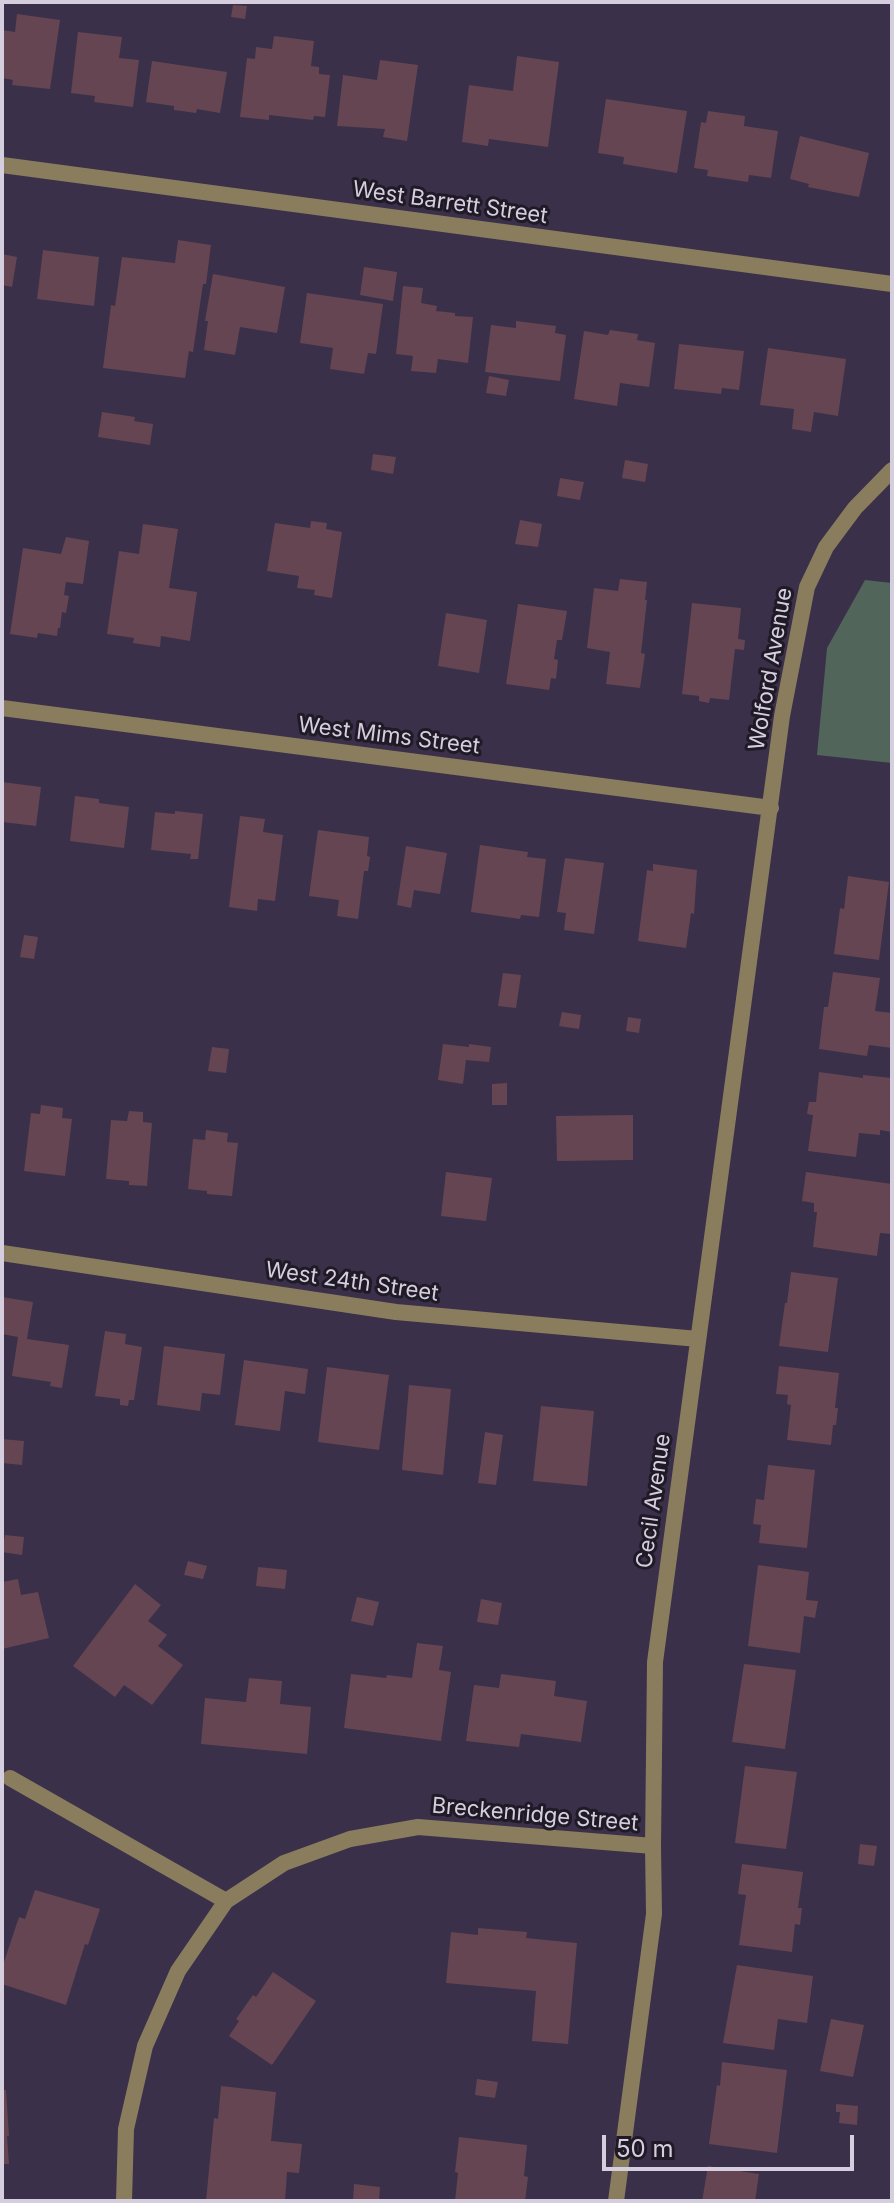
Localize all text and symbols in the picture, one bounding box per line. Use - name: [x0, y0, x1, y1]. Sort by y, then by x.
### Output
- street label: West Barrett Street: [351, 176, 549, 230]
- street label: Wolford Avenue: [744, 586, 798, 752]
- street label: West Mims Street: [297, 712, 481, 760]
- street label: West 24th Street: [264, 1257, 440, 1307]
- street label: Cecil Avenue: [631, 1432, 677, 1570]
- street label: Breckenridge Street: [431, 1793, 639, 1837]
- scale bar: [606, 2119, 858, 2169]
- text: 50 m: [616, 2134, 674, 2163]

